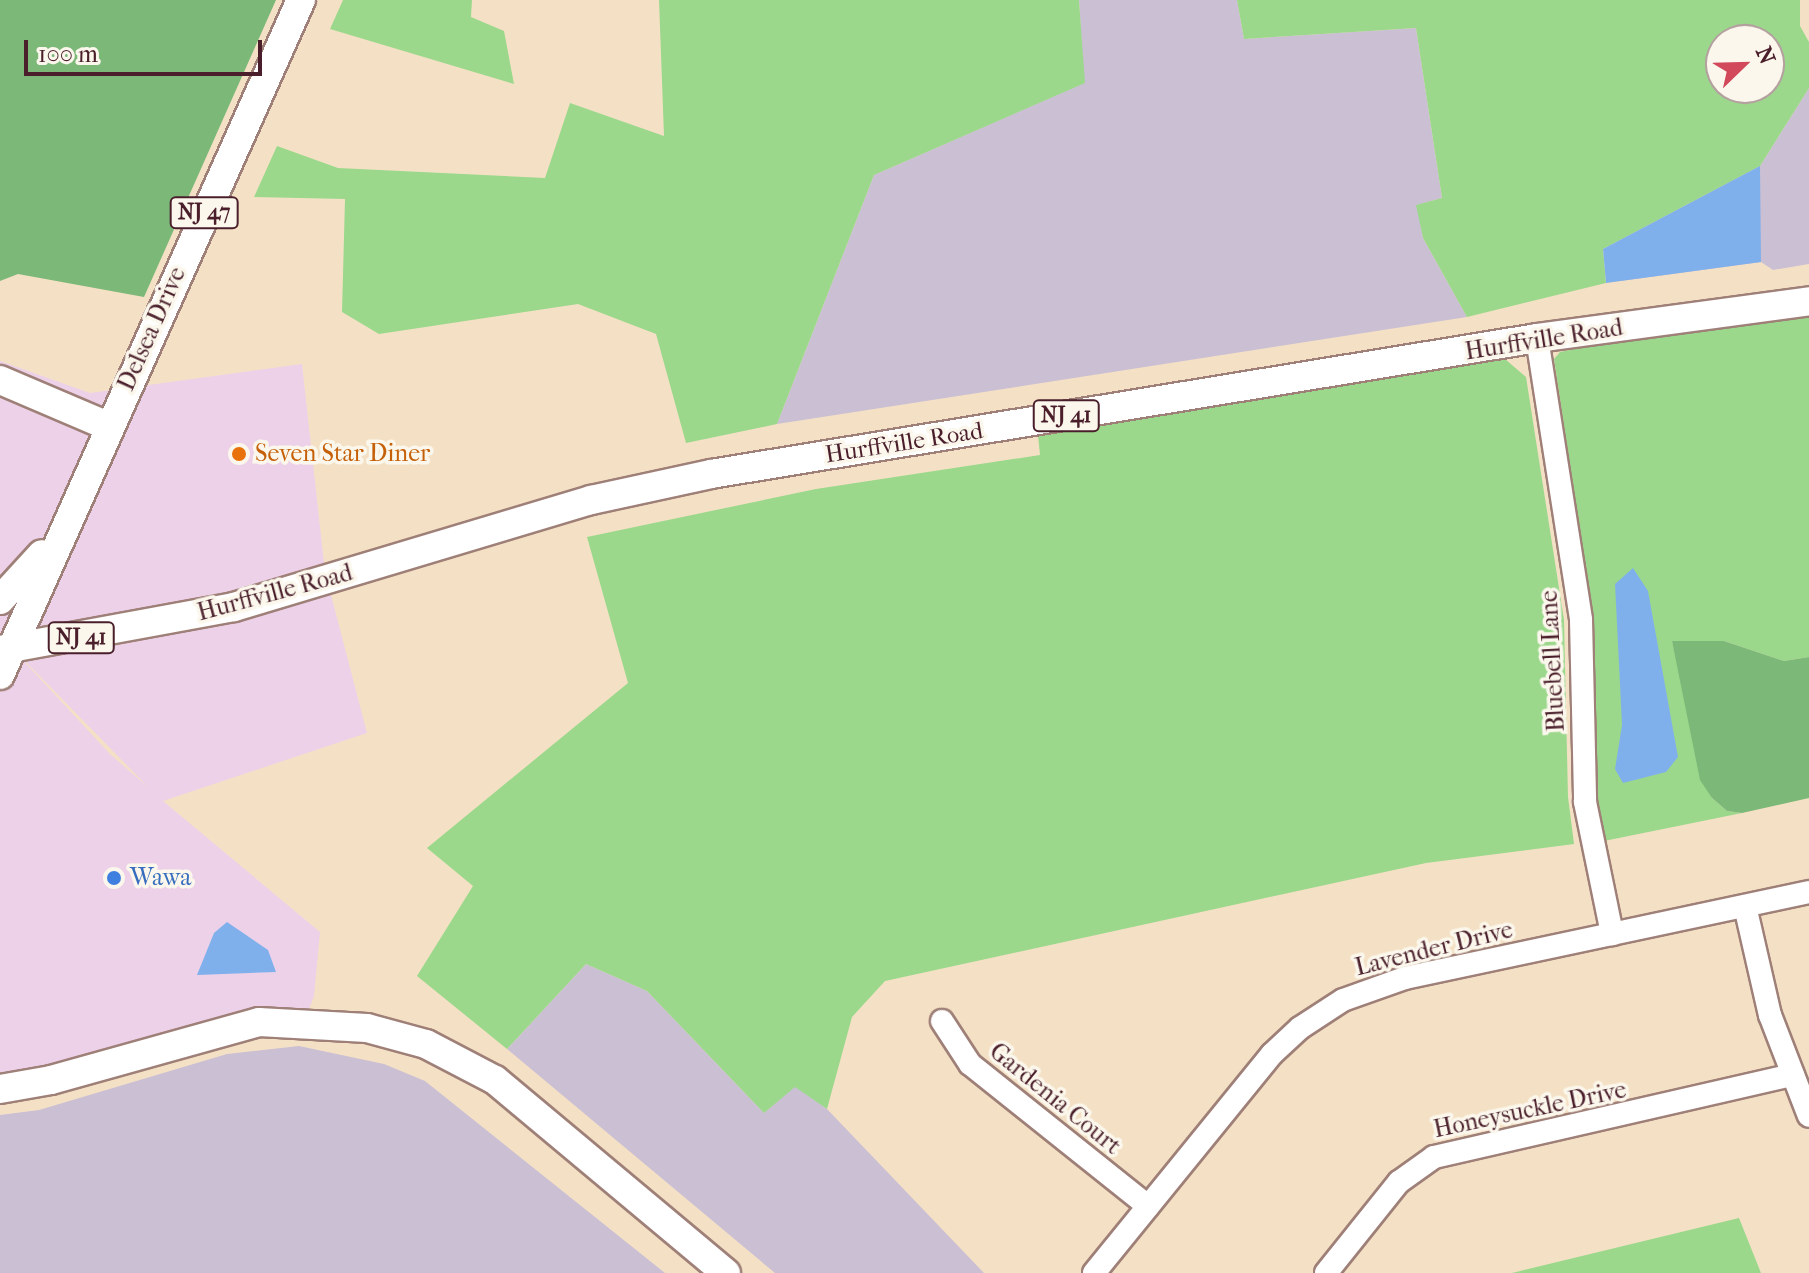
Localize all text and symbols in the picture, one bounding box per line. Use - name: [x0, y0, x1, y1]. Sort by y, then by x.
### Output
- scale bar: [28, 24, 266, 74]
- north arrow: [1705, 24, 1785, 104]
- text: 100 m: [38, 40, 98, 68]
- text: N: [1750, 43, 1780, 68]
- road number: NJ 47: [168, 195, 240, 231]
- street label: Delsea Drive: [112, 263, 192, 395]
- street label: Hurffville Road: [1463, 313, 1625, 367]
- road number: NJ 41: [1032, 398, 1100, 434]
- street label: Hurffville Road: [823, 416, 985, 470]
- place label: Seven Star Diner: [255, 440, 430, 468]
- marker: Seven Star Diner: [230, 445, 248, 463]
- street label: Hurffville Road: [194, 558, 356, 628]
- street label: Bluebell Lane: [1535, 590, 1571, 732]
- road number: NJ 41: [47, 620, 115, 656]
- place label: Wawa: [130, 864, 191, 892]
- marker: Wawa: [105, 869, 123, 887]
- street label: Lavender Drive: [1352, 916, 1516, 982]
- street label: Gardenia Court: [983, 1037, 1127, 1161]
- street label: Honeysuckle Drive: [1431, 1076, 1629, 1144]

